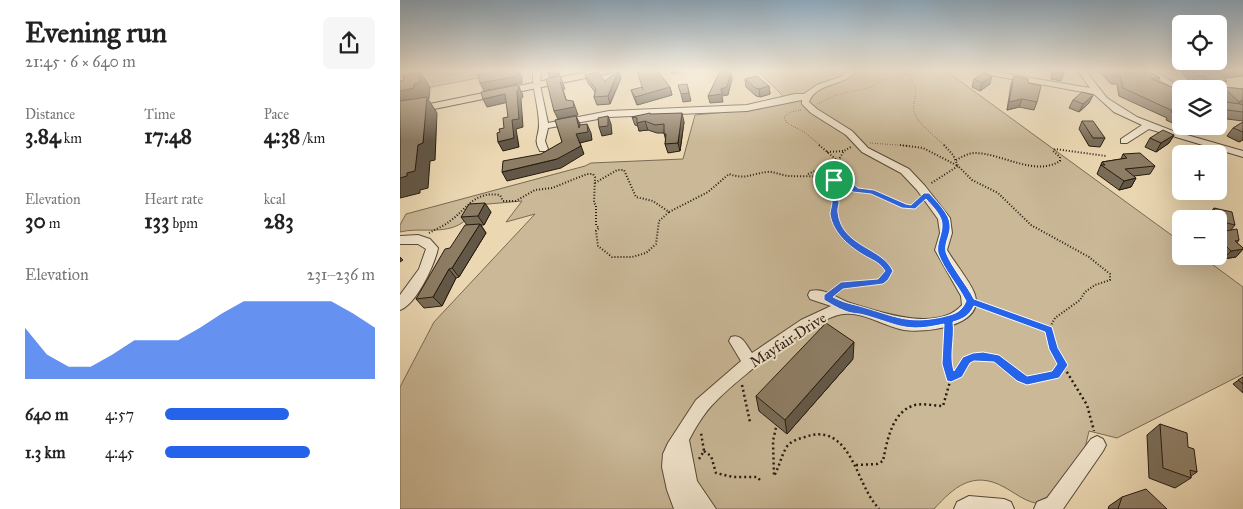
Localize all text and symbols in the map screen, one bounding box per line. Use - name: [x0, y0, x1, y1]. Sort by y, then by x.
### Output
- text: Evening run: [25, 15, 167, 50]
- map controls: [1172, 15, 1227, 265]
- button: locate: [1172, 15, 1227, 70]
- button: share: [323, 17, 375, 69]
- text: 21:45 · 6 × 640 m: [25, 52, 136, 71]
- button: layers: [1172, 80, 1227, 135]
- text: Distance: [25, 106, 75, 123]
- text: Time: [144, 106, 175, 123]
- text: Pace: [264, 106, 289, 123]
- text: 3.84: [25, 123, 61, 149]
- text: 17:48: [144, 123, 192, 149]
- text: 4:38: [264, 123, 300, 149]
- text: km: [61, 130, 82, 147]
- text: /km: [300, 130, 325, 147]
- button: +: [1172, 145, 1227, 200]
- pin: [813, 159, 855, 201]
- icon: arrive: [820, 166, 848, 194]
- text: Elevation: [25, 191, 81, 208]
- text: Heart rate: [144, 191, 203, 208]
- text: kcal: [264, 191, 286, 208]
- text: 30: [25, 208, 46, 234]
- text: 133: [144, 208, 169, 234]
- text: 283: [264, 208, 294, 234]
- button: −: [1172, 210, 1227, 265]
- text: m: [46, 215, 60, 232]
- text: bpm: [169, 215, 198, 232]
- text: Elevation: [25, 265, 89, 284]
- text: 231–236 m: [307, 265, 375, 284]
- street label: Mayfair Drive: [746, 309, 830, 371]
- text: 640 m: [25, 405, 68, 424]
- text: 4:57: [105, 405, 134, 424]
- text: 1.3 km: [25, 443, 65, 462]
- text: 4:45: [105, 443, 134, 462]

